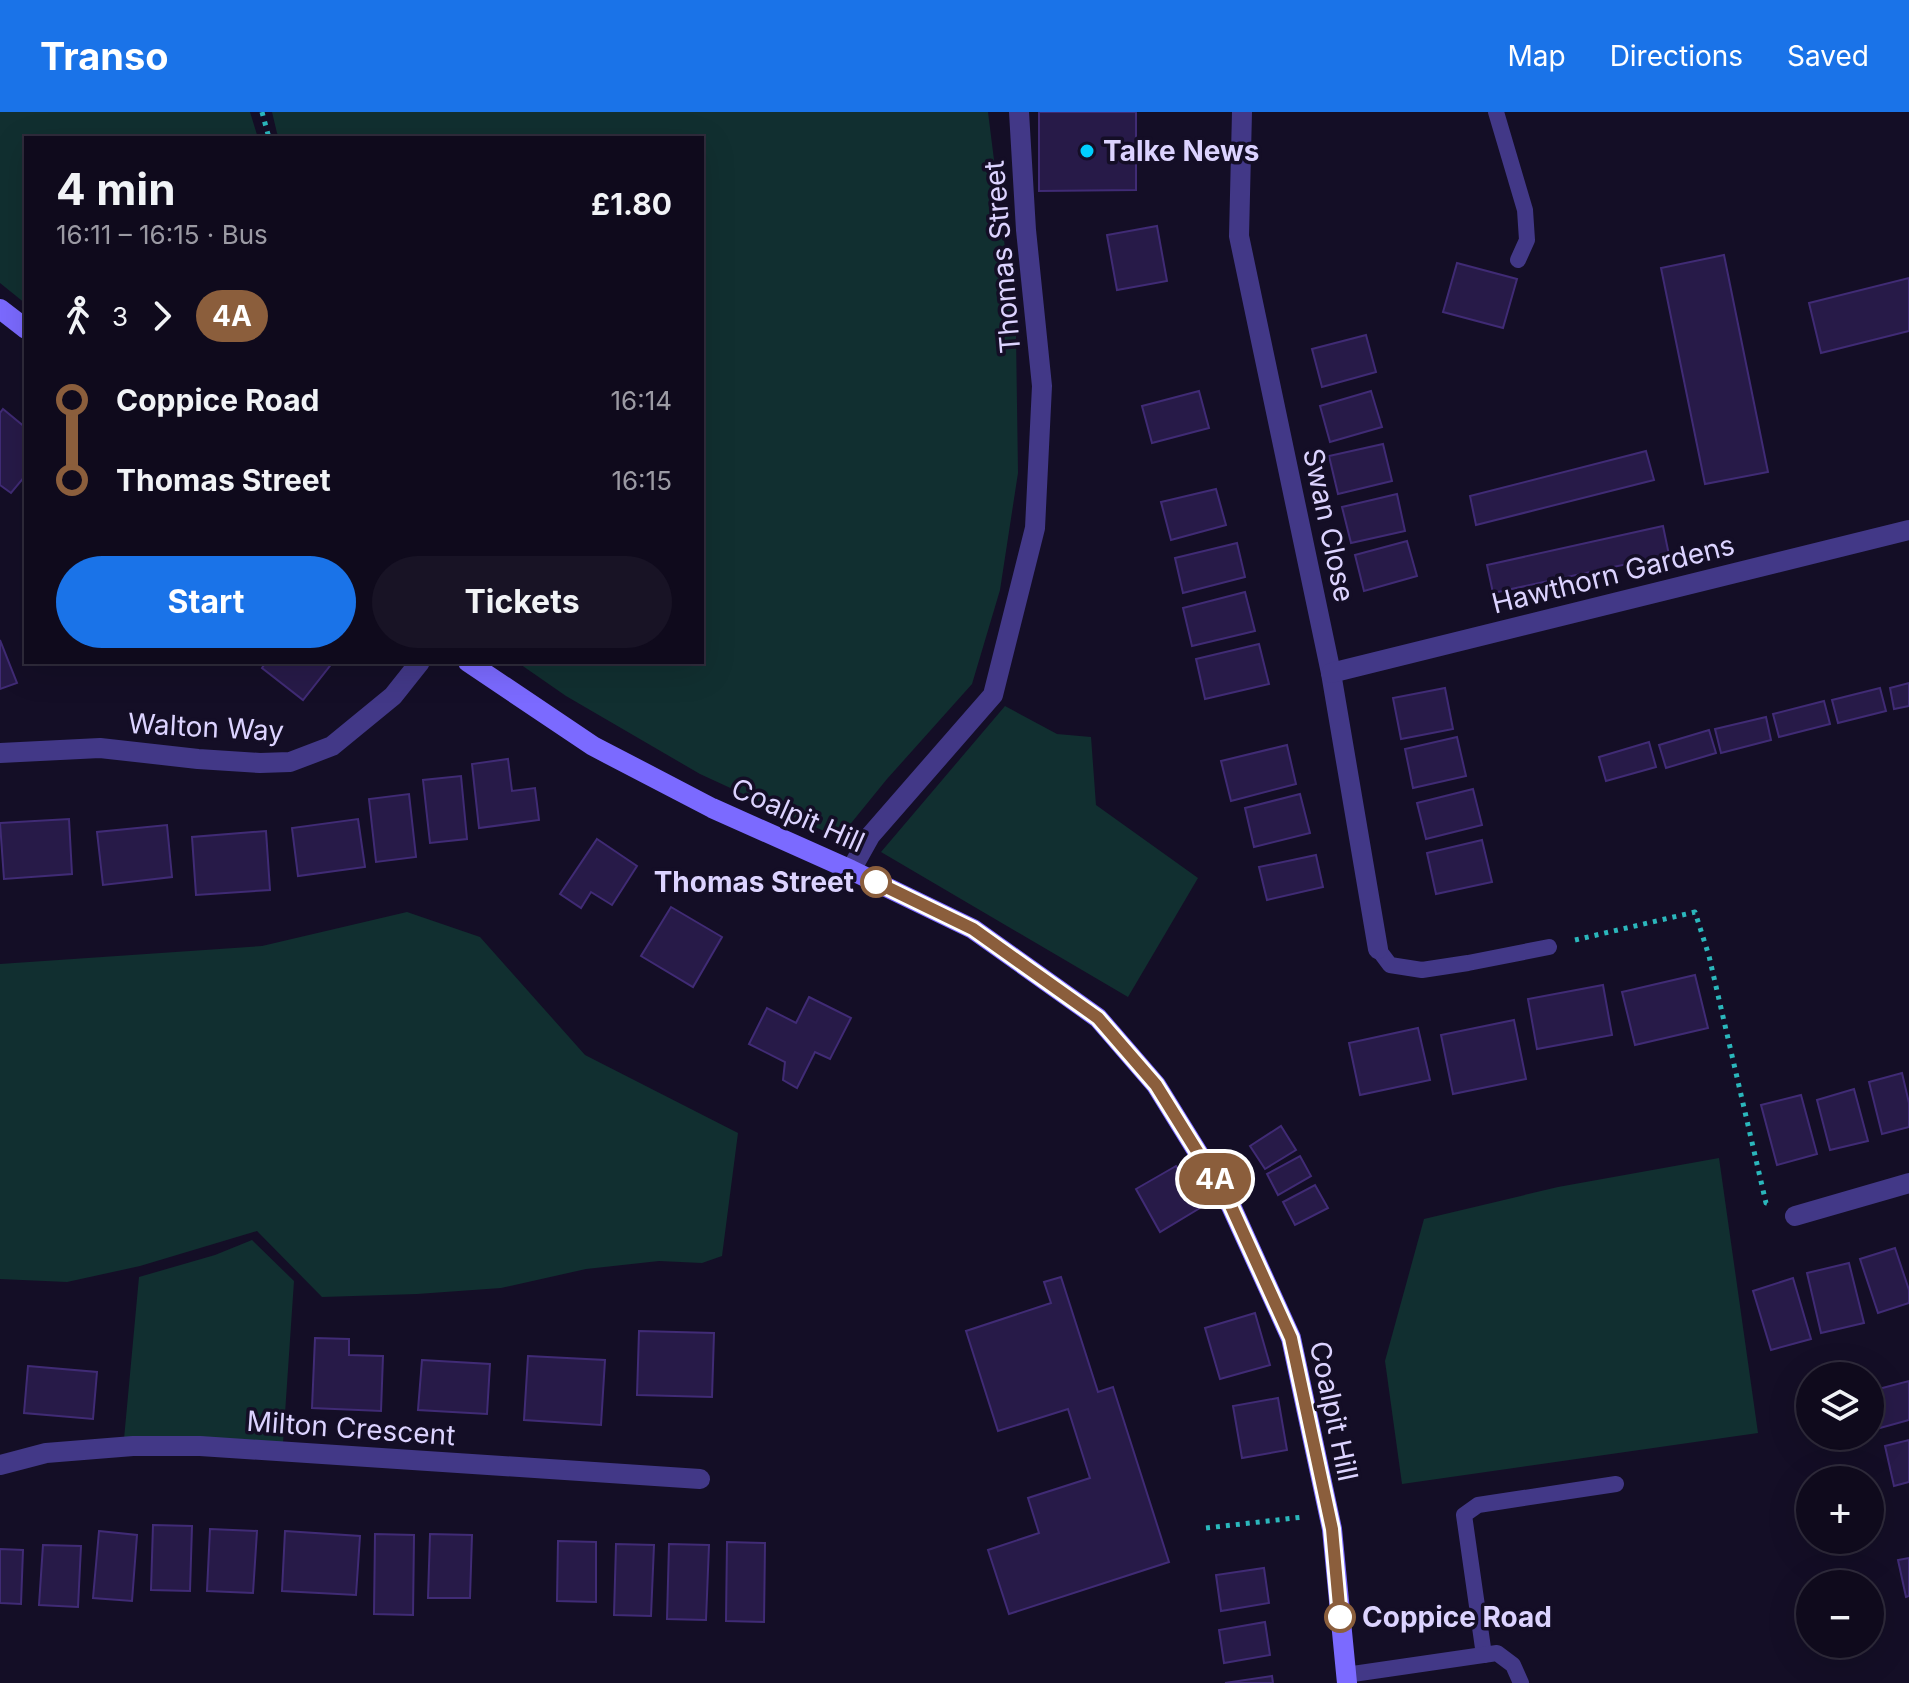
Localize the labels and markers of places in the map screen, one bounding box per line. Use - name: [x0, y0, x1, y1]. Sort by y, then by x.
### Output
- place label: Talke News: [1103, 134, 1260, 168]
- marker: Talke News: [1078, 142, 1096, 160]
- place label: Thomas Street: [654, 865, 854, 899]
- marker: Thomas Street: [861, 867, 891, 897]
- place label: Coppice Road: [1362, 1600, 1552, 1634]
- marker: Coppice Road: [1325, 1602, 1355, 1632]

